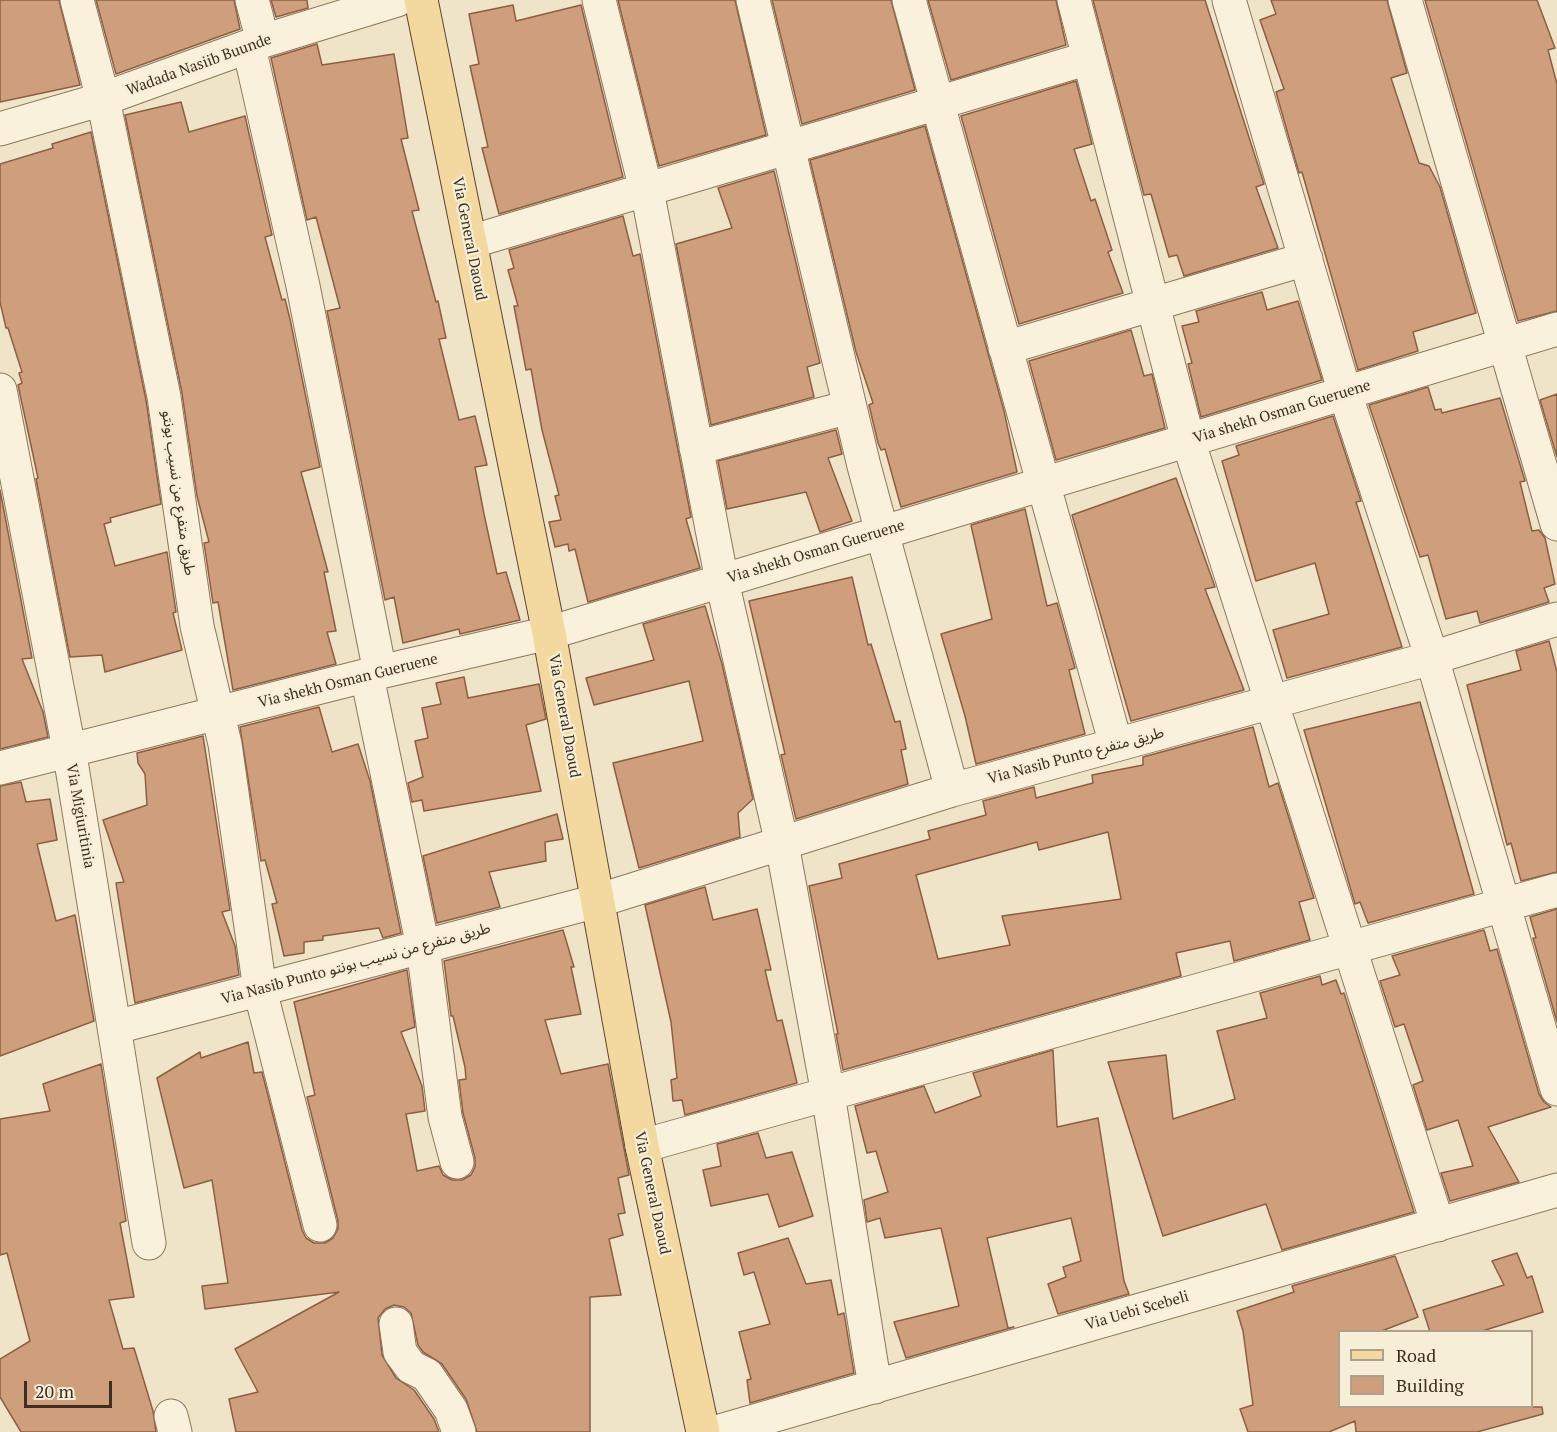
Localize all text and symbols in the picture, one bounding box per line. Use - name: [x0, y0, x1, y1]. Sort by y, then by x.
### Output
- street label: Wadada Nasiib Buunde: [124, 30, 274, 100]
- street label: Via General Daoud: [448, 176, 490, 302]
- street label: Via shekh Osman Gueruene: [1191, 376, 1373, 448]
- street label: طريق متفرع من نسيب بونتو: [157, 409, 199, 577]
- street label: Via shekh Osman Gueruene: [725, 516, 907, 588]
- street label: Via shekh Osman Gueruene: [256, 650, 440, 712]
- street label: Via General Daoud: [544, 653, 584, 779]
- street label: Via Nasib Punto طريق متفرع: [986, 724, 1166, 788]
- street label: Via Migiuritinia: [62, 762, 98, 870]
- street label: Via Nasib Punto طريق متفرع من نسيب بونتو: [219, 919, 493, 1009]
- street label: Via General Daoud: [630, 1130, 674, 1256]
- street label: Via Uebi Scebeli: [1083, 1288, 1191, 1334]
- legend: [1338, 1330, 1533, 1408]
- text: Road: [1396, 1343, 1436, 1367]
- scale bar: [27, 1369, 116, 1407]
- text: Building: [1396, 1373, 1464, 1397]
- text: 20 m: [35, 1379, 74, 1403]

